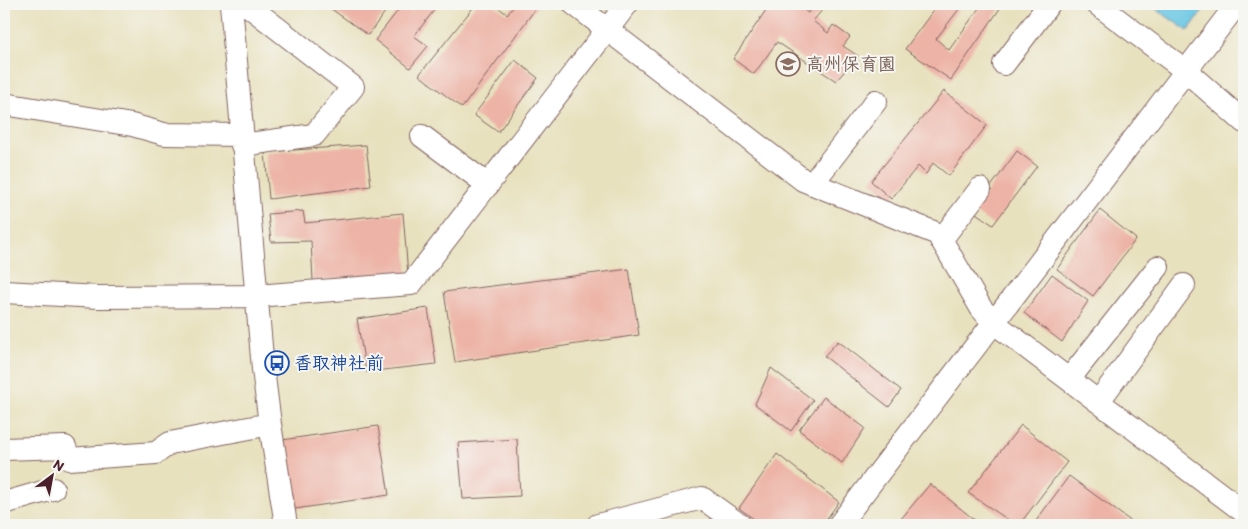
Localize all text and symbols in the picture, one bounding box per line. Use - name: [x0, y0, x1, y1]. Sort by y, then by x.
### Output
- school or university icon: 高州保育園: [775, 51, 801, 77]
- place label: 高州保育園: [806, 53, 896, 75]
- bus stop icon: 香取神社前: [264, 350, 290, 376]
- place label: 香取神社前: [294, 352, 384, 374]
- north arrow: [28, 452, 78, 502]
- text: N: [50, 456, 67, 475]

